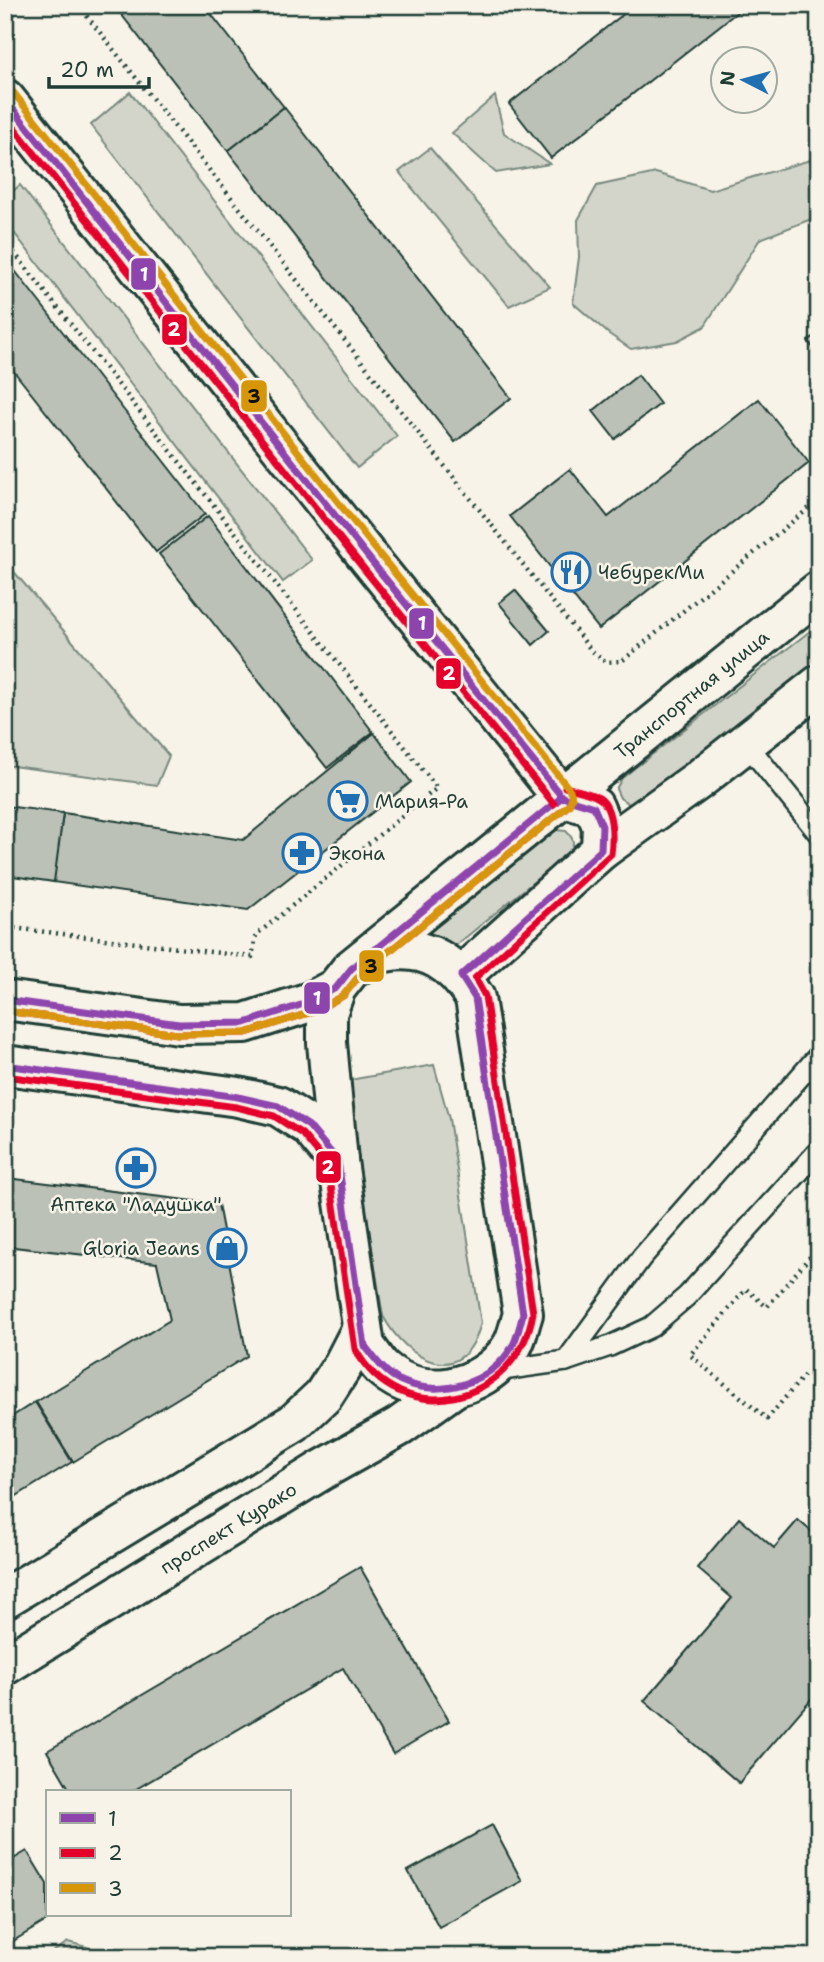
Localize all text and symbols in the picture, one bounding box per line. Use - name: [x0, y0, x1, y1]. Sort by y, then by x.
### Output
- scale bar: [49, 46, 149, 90]
- north arrow: [708, 46, 778, 116]
- text: 20 m: [60, 56, 114, 84]
- text: N: [714, 69, 741, 87]
- line badge: 1: [130, 257, 157, 291]
- text: 1: [140, 262, 148, 287]
- line badge: 2: [161, 313, 188, 346]
- text: 2: [167, 317, 181, 342]
- line badge: 3: [240, 379, 268, 413]
- text: 3: [247, 384, 261, 409]
- restaurant icon: ЧебурекМи: [550, 551, 592, 593]
- place label: ЧебурекМи: [598, 560, 705, 585]
- line badge: 1: [408, 607, 435, 640]
- text: 1: [418, 611, 426, 636]
- street label: Транспортная улица: [609, 624, 774, 765]
- line badge: 2: [435, 657, 462, 690]
- text: 2: [442, 661, 456, 686]
- supermarket icon: Мария-Ра: [327, 780, 369, 822]
- place label: Мария-Ра: [375, 789, 468, 814]
- pharmacy icon: Экона: [281, 832, 323, 874]
- place label: Экона: [329, 841, 385, 866]
- line badge: 3: [358, 949, 385, 983]
- text: 3: [364, 954, 378, 979]
- line badge: 1: [303, 981, 331, 1015]
- text: 1: [313, 986, 321, 1011]
- pharmacy icon: Аптека "Ладушка": [115, 1147, 157, 1189]
- line badge: 2: [315, 1150, 342, 1184]
- text: 2: [321, 1155, 335, 1180]
- place label: Аптека "Ладушка": [50, 1192, 222, 1217]
- shop icon: Gloria Jeans: [206, 1227, 248, 1269]
- place label: Gloria Jeans: [83, 1236, 200, 1261]
- street label: проспект Курако: [155, 1477, 301, 1580]
- legend: [46, 1790, 290, 1916]
- text: 1: [108, 1805, 117, 1833]
- text: 2: [108, 1839, 123, 1867]
- text: 3: [108, 1875, 123, 1903]

